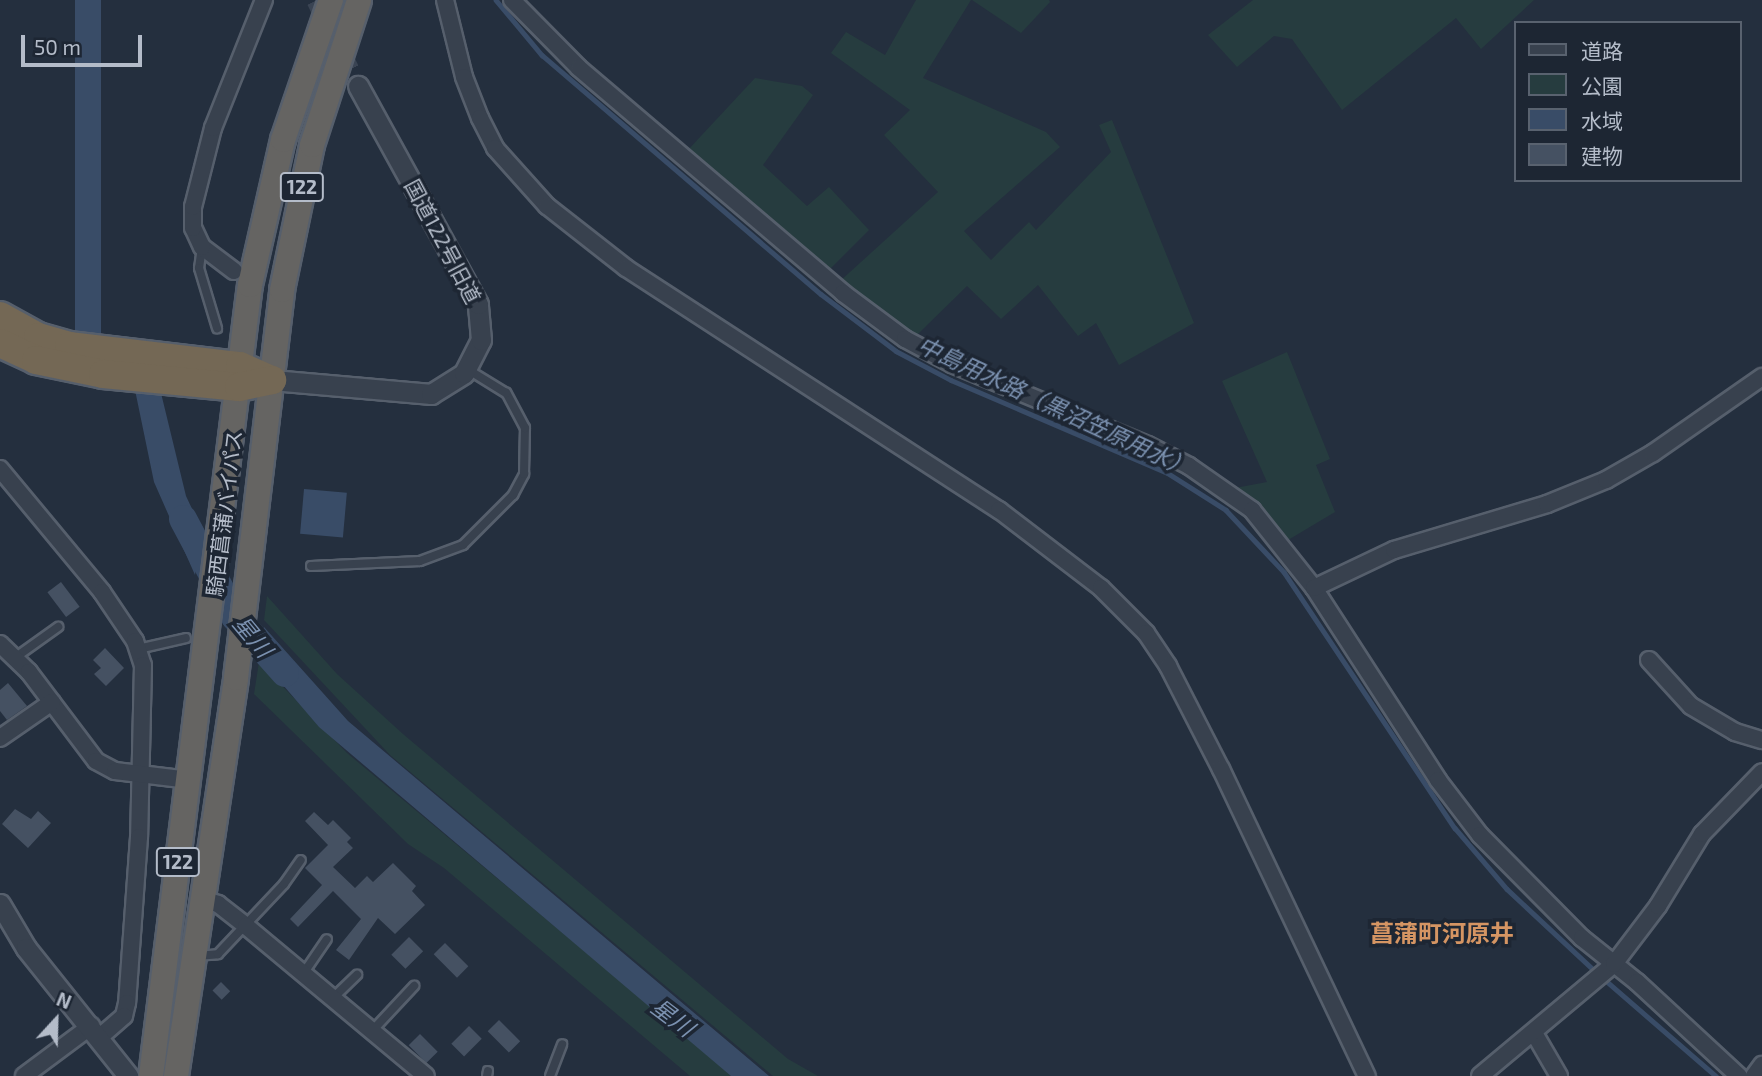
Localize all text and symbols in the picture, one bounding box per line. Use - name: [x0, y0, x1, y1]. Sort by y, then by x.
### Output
- scale bar: [24, 21, 145, 65]
- legend: [1514, 21, 1741, 182]
- text: 50 m: [34, 34, 81, 59]
- text: 道路: [1581, 38, 1623, 63]
- text: 公園: [1581, 73, 1623, 98]
- text: 水域: [1581, 108, 1623, 133]
- text: 建物: [1581, 143, 1623, 168]
- road number: 122: [279, 172, 325, 202]
- street label: 国道122号旧道: [400, 175, 486, 307]
- water label: 中島用水路（黒沼笠原用水）: [914, 330, 1196, 482]
- street label: 騎西菖蒲バイパス: [201, 428, 247, 598]
- water label: 星川: [228, 610, 278, 662]
- road number: 122: [155, 846, 201, 877]
- district label: 菖蒲町河原井: [1370, 919, 1514, 947]
- north arrow: [21, 985, 91, 1055]
- text: N: [53, 987, 75, 1013]
- water label: 星川: [646, 992, 700, 1042]

